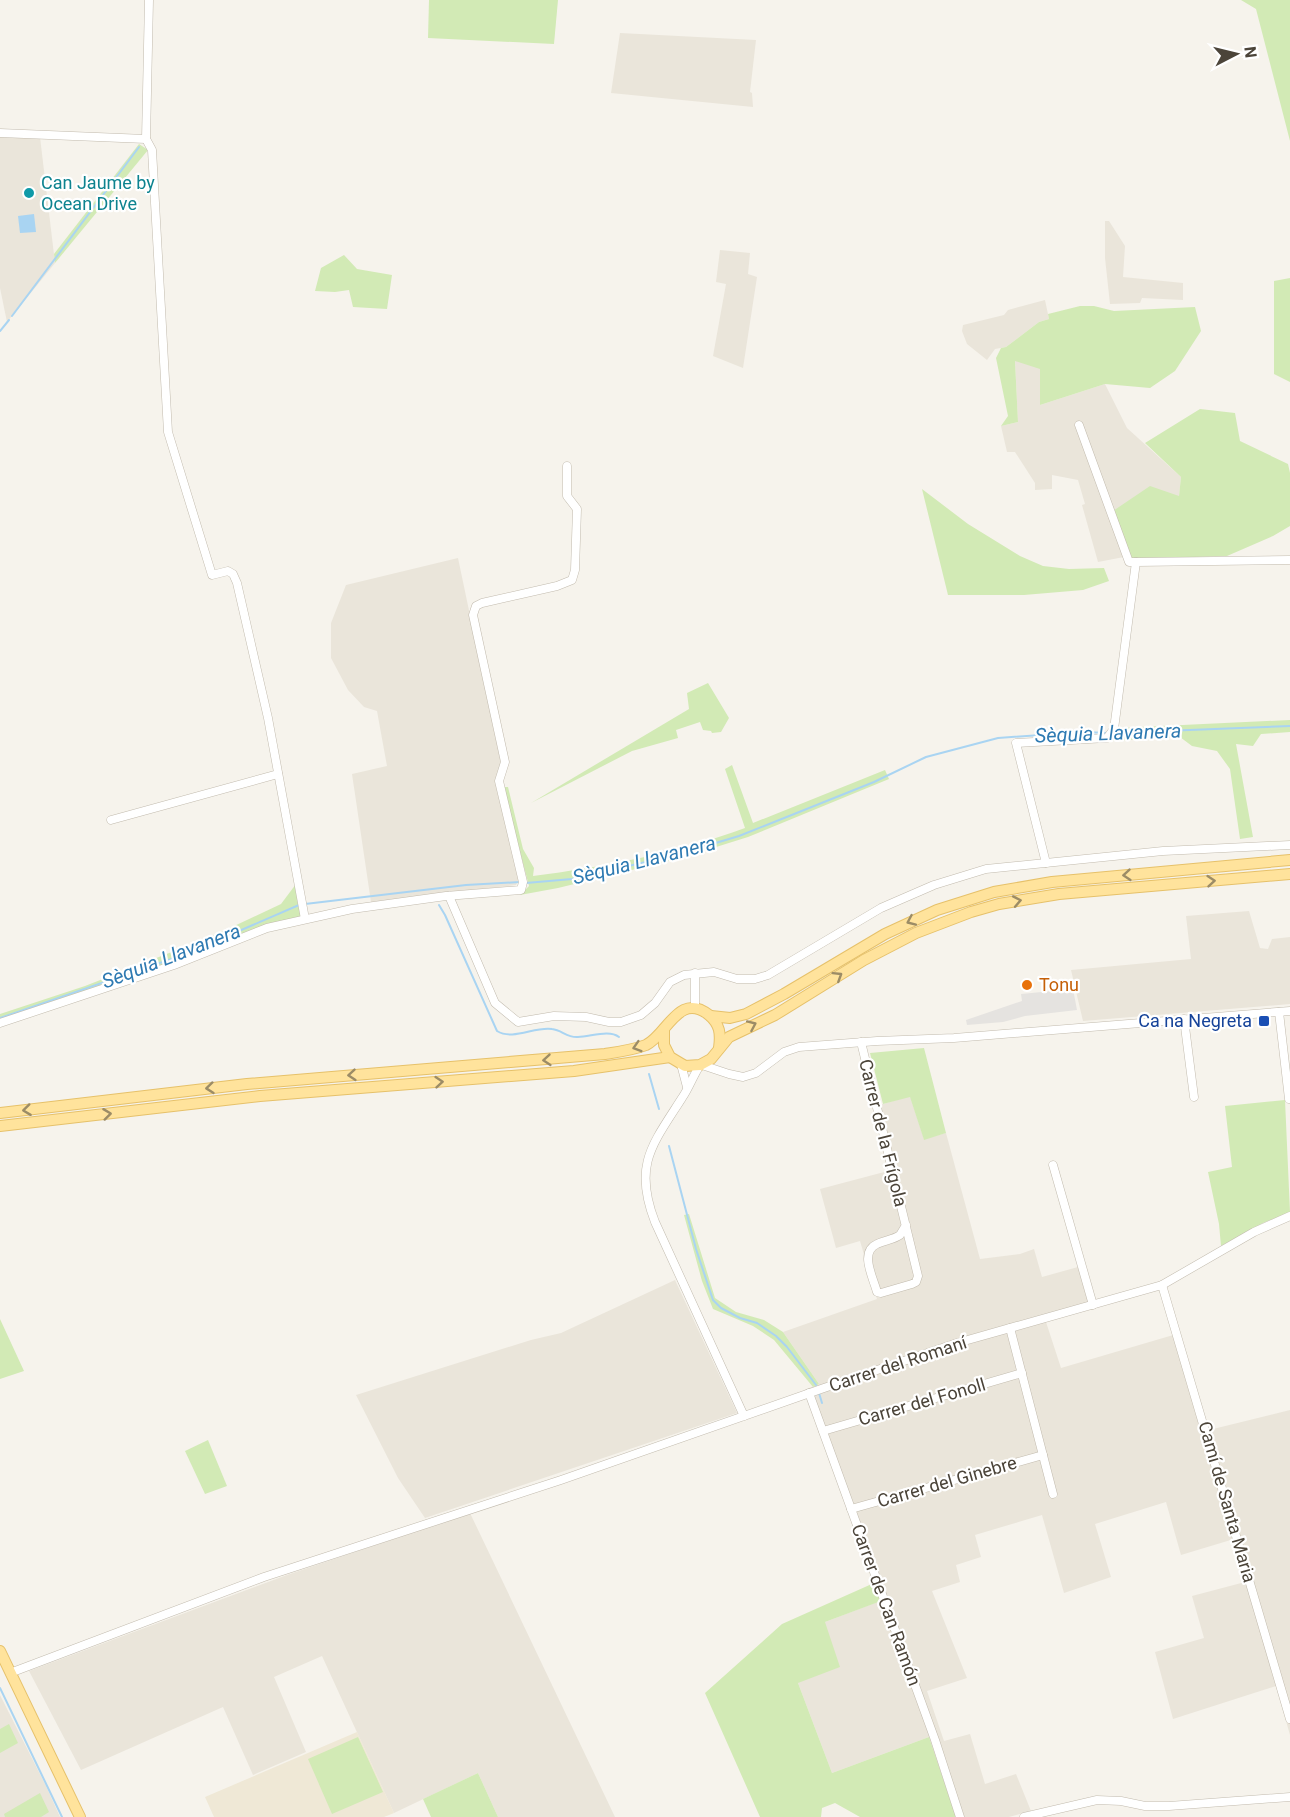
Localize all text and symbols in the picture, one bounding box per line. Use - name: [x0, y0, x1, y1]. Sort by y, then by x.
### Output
- north arrow: [1206, 24, 1266, 84]
- text: N: [1240, 45, 1261, 59]
- place label: Can Jaume by Ocean Drive: [41, 172, 155, 214]
- marker: Can Jaume by Ocean Drive: [22, 186, 36, 200]
- water label: Sèquia Llavanera: [1034, 718, 1182, 748]
- water label: Sèquia Llavanera: [570, 831, 718, 889]
- one-way arrow: [1123, 868, 1132, 881]
- one-way arrow: [1206, 874, 1215, 887]
- one-way arrow: [1012, 895, 1022, 908]
- one-way arrow: [907, 914, 918, 926]
- water label: Sèquia Llavanera: [98, 918, 244, 994]
- one-way arrow: [831, 972, 842, 983]
- place label: Tonu: [1039, 974, 1079, 995]
- marker: Tonu: [1020, 978, 1034, 992]
- place label: Ca na Negreta: [1138, 1010, 1252, 1031]
- marker: Ca na Negreta: [1257, 1014, 1271, 1028]
- one-way arrow: [746, 1021, 757, 1033]
- one-way arrow: [632, 1040, 643, 1052]
- one-way arrow: [542, 1053, 551, 1066]
- street label: Carrer de la Frígola: [855, 1057, 912, 1209]
- one-way arrow: [348, 1068, 357, 1081]
- one-way arrow: [434, 1076, 443, 1089]
- one-way arrow: [205, 1081, 215, 1094]
- one-way arrow: [23, 1103, 32, 1116]
- one-way arrow: [102, 1108, 111, 1121]
- street label: Carrer del Romaní: [826, 1331, 970, 1396]
- street label: Carrer del Fonoll: [856, 1373, 988, 1430]
- street label: Camí de Santa Maria: [1194, 1419, 1261, 1585]
- street label: Carrer del Ginebre: [875, 1452, 1019, 1511]
- street label: Carrer de Can Ramón: [847, 1521, 926, 1689]

